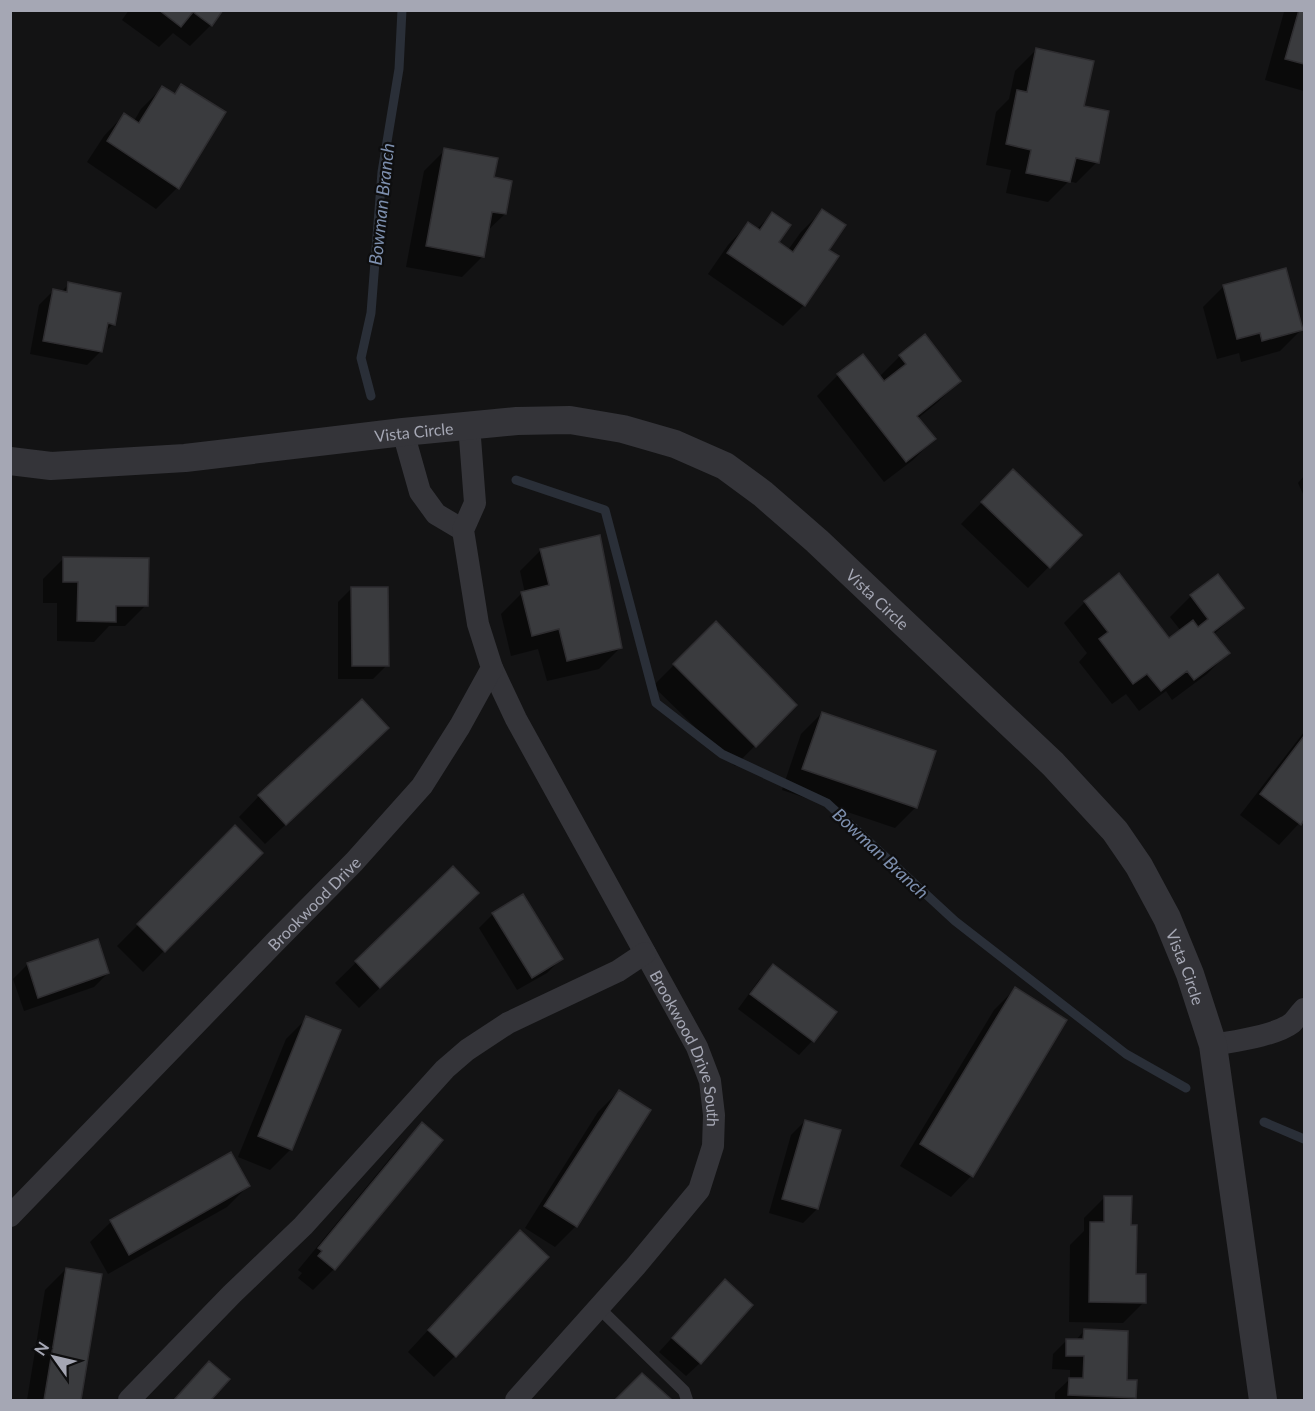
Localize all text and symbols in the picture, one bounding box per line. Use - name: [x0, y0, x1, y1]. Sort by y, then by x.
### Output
- water label: Bowman Branch: [364, 142, 398, 266]
- street label: Vista Circle: [373, 418, 454, 445]
- street label: Vista Circle: [843, 565, 913, 633]
- water label: Bowman Branch: [829, 803, 933, 903]
- street label: Brookwood Drive: [263, 852, 364, 954]
- street label: Vista Circle: [1163, 926, 1209, 1007]
- street label: Brookwood Drive South: [647, 967, 724, 1127]
- north arrow: [24, 1327, 84, 1387]
- text: N: [30, 1338, 52, 1359]

